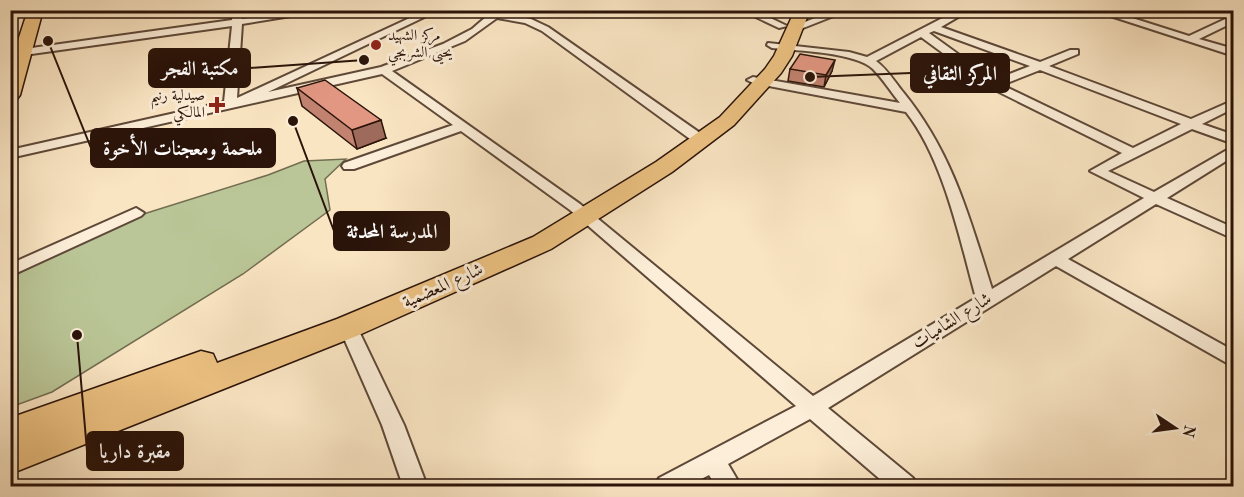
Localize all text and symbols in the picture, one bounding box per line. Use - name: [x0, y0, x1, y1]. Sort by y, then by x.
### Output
- place label: مركز الشهيد يحيى الشربجي: [388, 27, 452, 66]
- marker: مركز الشهيد يحيى الشربجي: [369, 38, 383, 52]
- callout: مكتبة الفجر: [149, 49, 250, 87]
- callout: المركز الثقافي: [911, 54, 1009, 92]
- text: مكتبة الفجر: [160, 58, 238, 81]
- text: المركز الثقافي: [922, 62, 997, 89]
- place label: صيدلية رنيم المالكي: [150, 89, 205, 126]
- marker: صيدلية رنيم المالكي: [210, 98, 224, 112]
- callout: ملحمة ومعجنات الأخوة: [91, 129, 275, 167]
- text: ملحمة ومعجنات الأخوة: [103, 133, 263, 161]
- callout: المدرسة المحدثة: [334, 212, 449, 250]
- text: المدرسة المحدثة: [346, 222, 438, 243]
- street label: شارع المعضمية: [400, 260, 488, 316]
- street label: شارع الشاميات: [909, 290, 998, 357]
- north arrow: [1145, 398, 1205, 458]
- text: N: [1178, 423, 1197, 439]
- callout: مقبرة داريا: [87, 432, 183, 470]
- text: مقبرة داريا: [99, 442, 171, 464]

